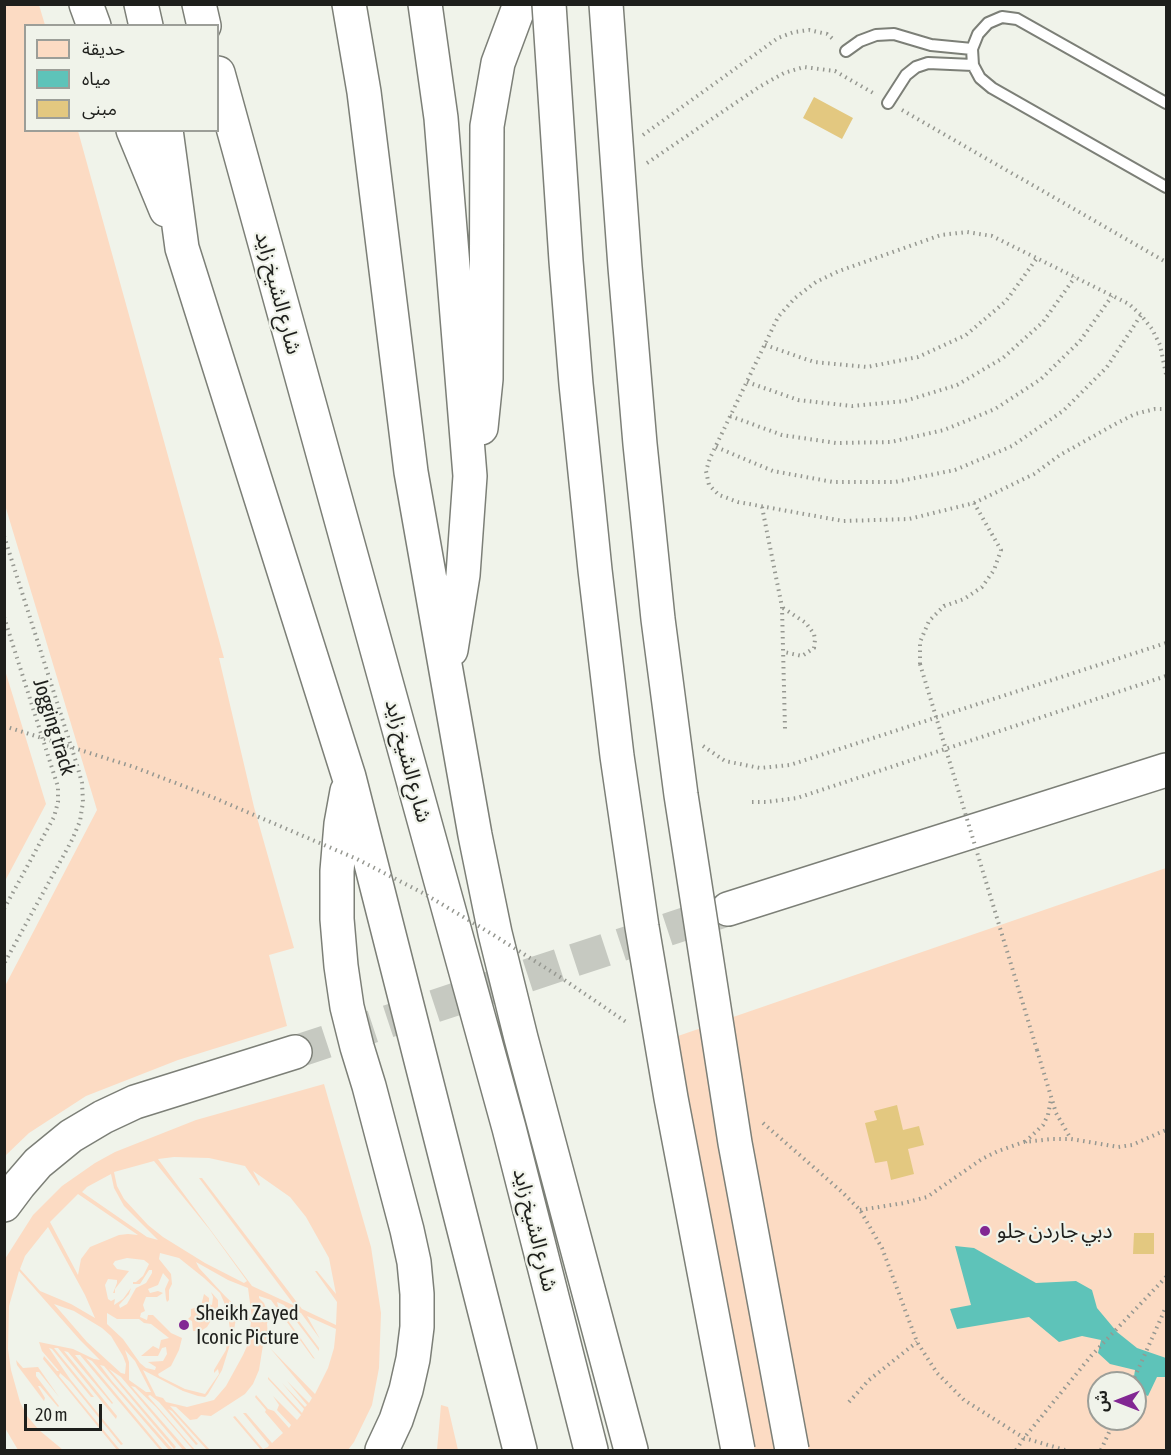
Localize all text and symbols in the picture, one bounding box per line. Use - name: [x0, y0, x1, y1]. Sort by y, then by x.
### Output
- legend: [24, 24, 219, 132]
- text: حديقة: [82, 38, 125, 59]
- text: مياه: [82, 68, 111, 89]
- text: مبنى: [82, 98, 117, 119]
- street label: شارع الشيخ زايد: [250, 229, 306, 357]
- street label: Jogging track: [27, 676, 81, 778]
- street label: شارع الشيخ زايد: [380, 697, 436, 825]
- street label: شارع الشيخ زايد: [508, 1166, 562, 1294]
- place label: دبي جاردن جلو: [997, 1218, 1112, 1244]
- marker: دبي جاردن جلو: [978, 1224, 992, 1238]
- place label: Sheikh Zayed Iconic Picture: [196, 1300, 299, 1350]
- marker: Sheikh Zayed Iconic Picture: [177, 1318, 191, 1332]
- north arrow: [1087, 1371, 1147, 1431]
- text: ش: [1092, 1390, 1110, 1412]
- scale bar: [27, 1392, 105, 1430]
- text: 20 m: [35, 1404, 67, 1425]

